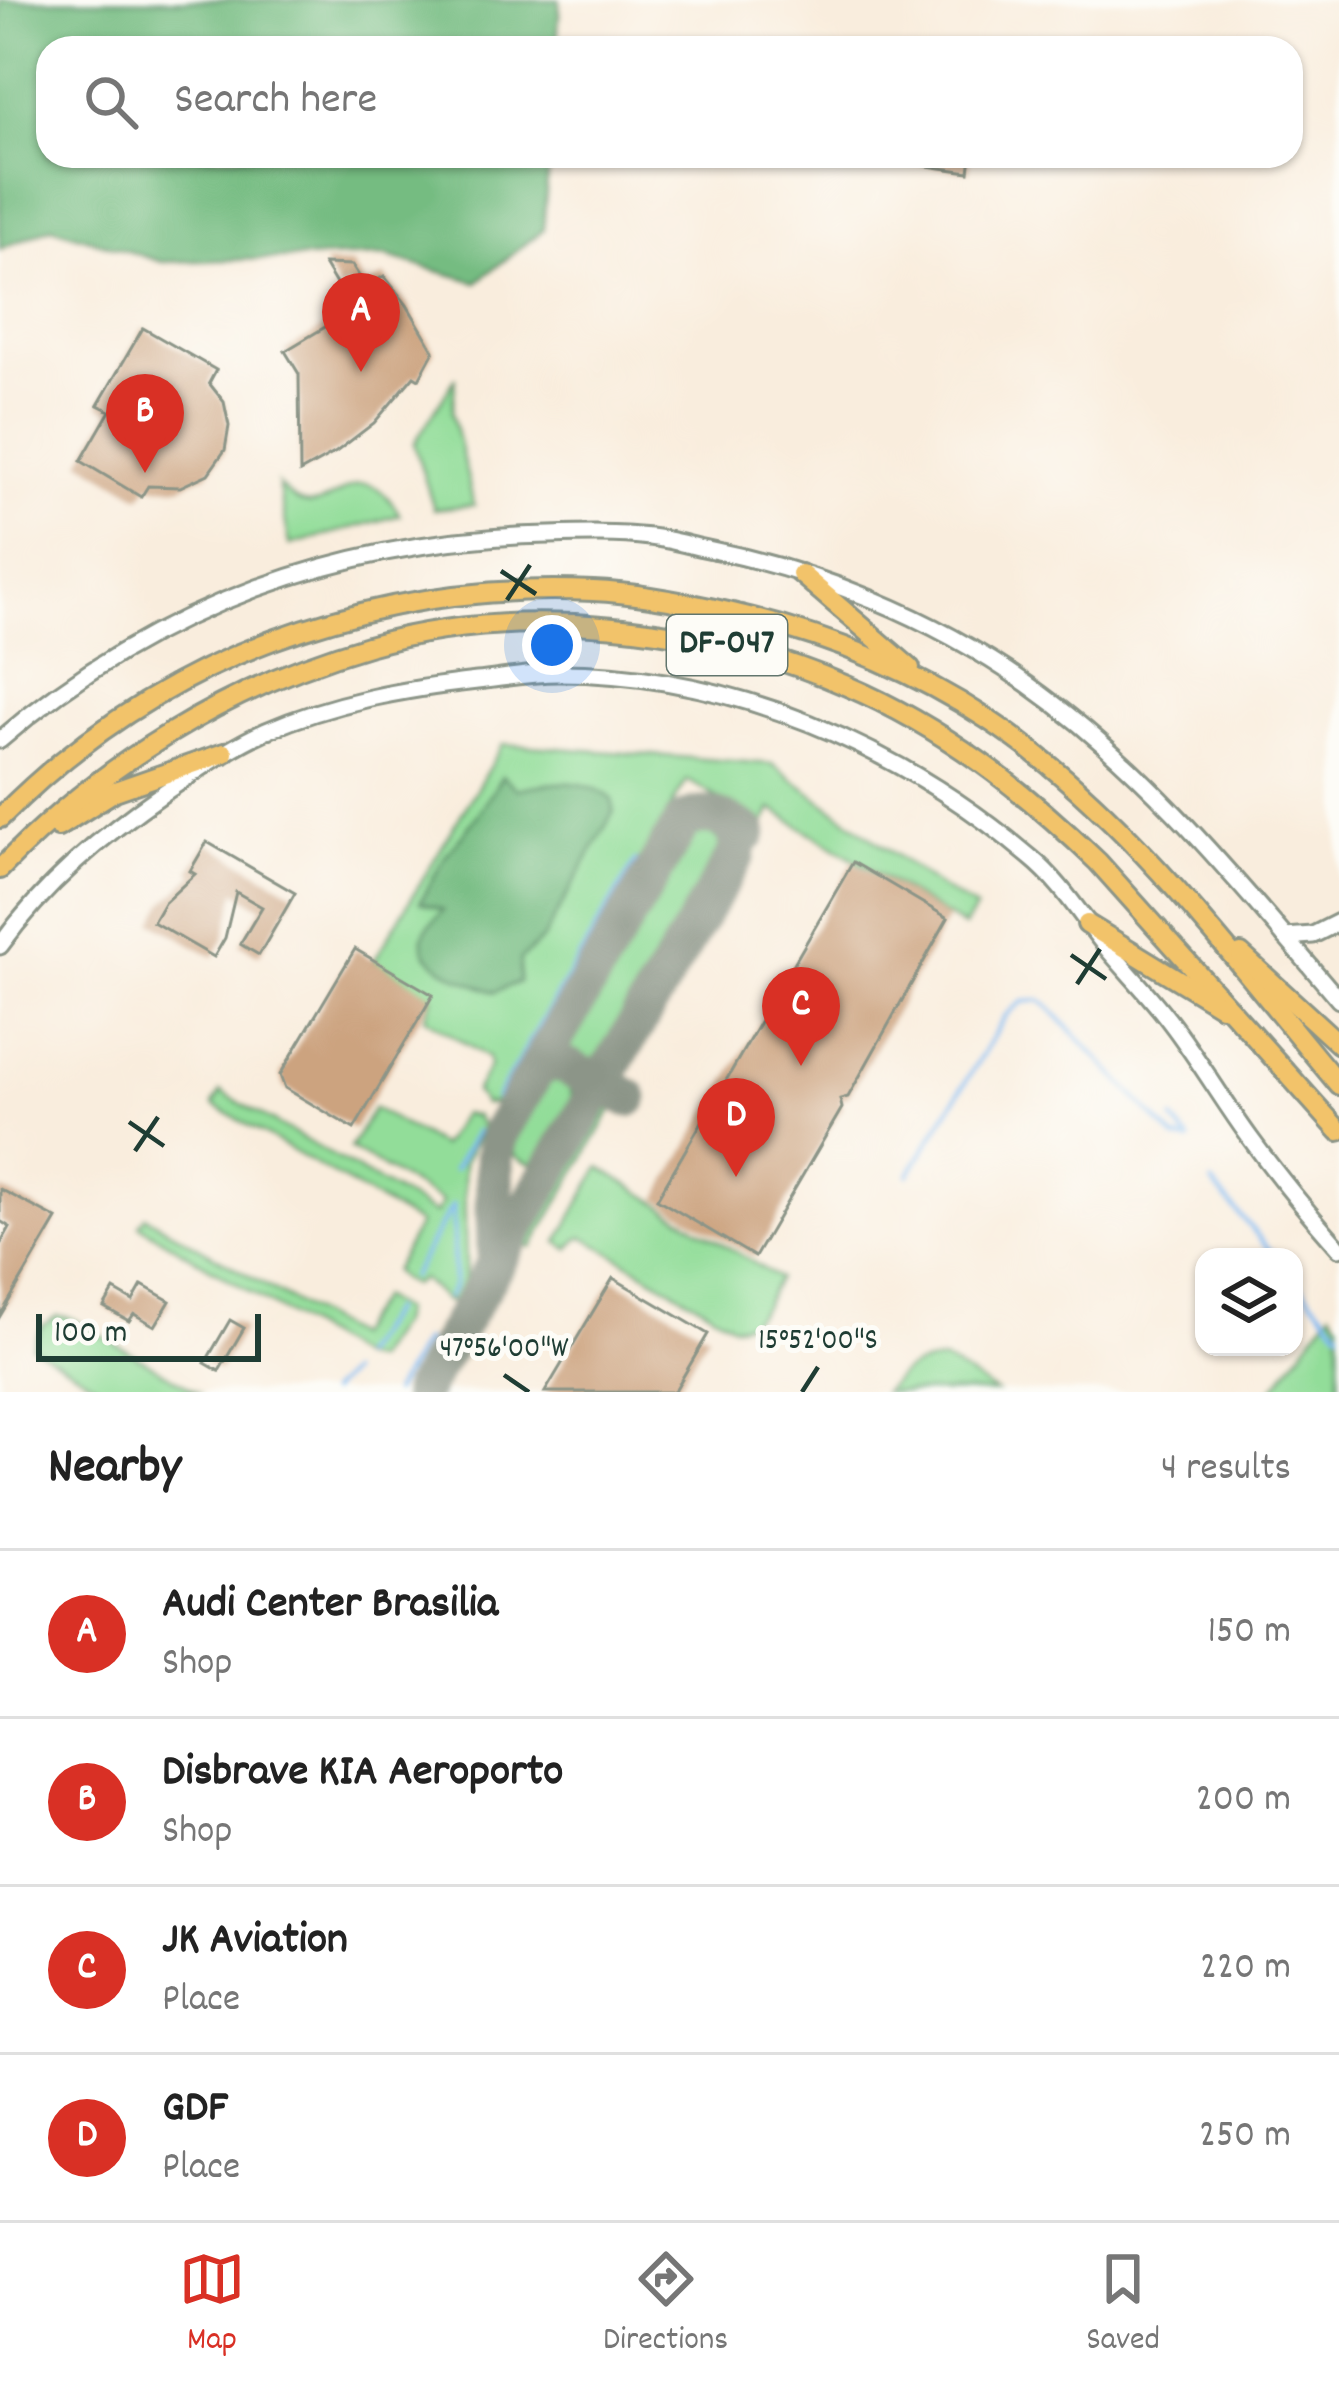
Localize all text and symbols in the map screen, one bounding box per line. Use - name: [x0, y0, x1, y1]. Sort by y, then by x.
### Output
- search box: [36, 36, 1303, 168]
- icon: search: [78, 69, 144, 135]
- text: Search here: [174, 70, 377, 134]
- pin: A: [322, 273, 400, 372]
- pin: B: [106, 374, 184, 473]
- your location: [522, 615, 582, 675]
- road number: DF-047: [667, 615, 787, 675]
- pin: C: [762, 967, 840, 1066]
- pin: D: [697, 1078, 775, 1177]
- map controls: [1195, 1248, 1303, 1356]
- button: layers: [1195, 1248, 1303, 1356]
- scale bar: [36, 1308, 261, 1361]
- text: 100 m: [54, 1311, 127, 1358]
- text: 15°52'00"S: [758, 1321, 878, 1364]
- text: 47°56'00"W: [440, 1329, 569, 1372]
- text: Nearby: [48, 1434, 181, 1506]
- text: 4 results: [1161, 1443, 1291, 1498]
- text: Audi Center Brasilia: [162, 1574, 498, 1638]
- text: A: [76, 1606, 98, 1661]
- text: 150 m: [1207, 1606, 1291, 1661]
- text: Shop: [162, 1638, 232, 1693]
- text: Disbrave KIA Aeroporto: [162, 1742, 563, 1806]
- text: B: [78, 1774, 96, 1829]
- text: 200 m: [1196, 1774, 1291, 1829]
- text: Shop: [162, 1806, 232, 1861]
- text: JK Aviation: [162, 1910, 348, 1974]
- text: C: [77, 1942, 97, 1997]
- text: 220 m: [1200, 1942, 1291, 1997]
- text: Place: [162, 1974, 240, 2029]
- text: GDF: [162, 2078, 228, 2142]
- text: D: [77, 2110, 97, 2165]
- text: 250 m: [1199, 2110, 1291, 2165]
- text: Place: [162, 2142, 240, 2197]
- tab: Map: [179, 2246, 245, 2365]
- tab: Directions: [603, 2246, 728, 2365]
- tab: Saved: [1086, 2246, 1160, 2365]

